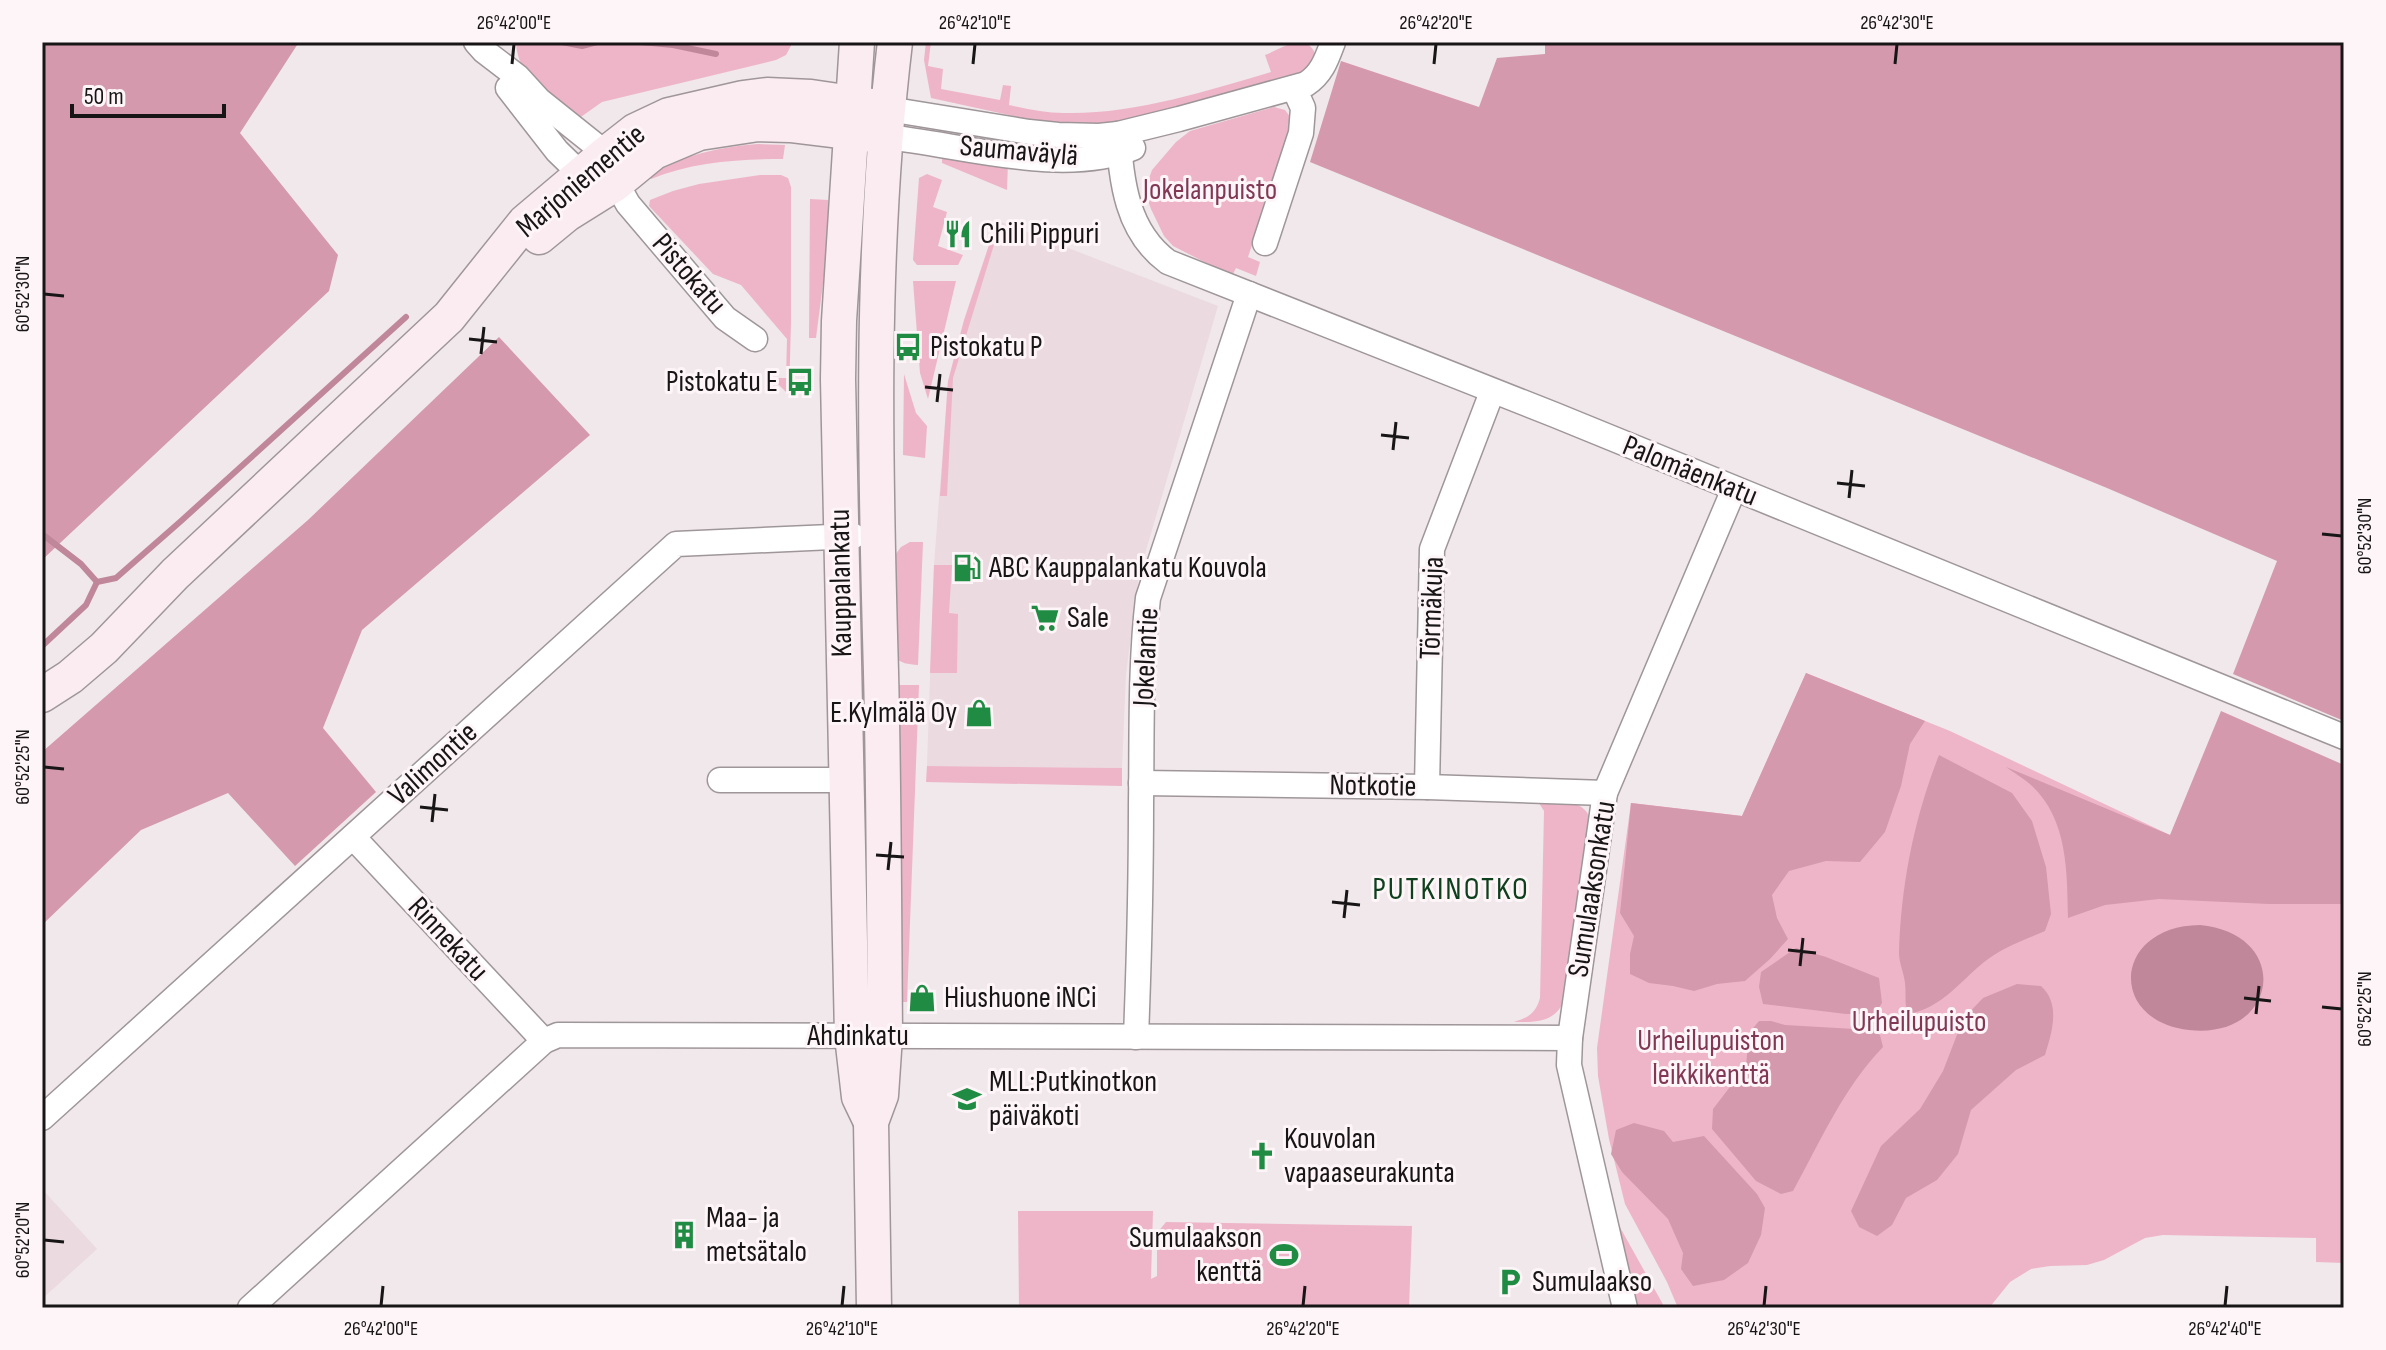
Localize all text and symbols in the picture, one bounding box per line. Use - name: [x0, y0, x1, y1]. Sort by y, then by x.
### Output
- text: 26°42'00"E: [477, 11, 551, 35]
- text: 26°42'10"E: [939, 11, 1011, 35]
- text: 26°42'20"E: [1399, 11, 1473, 35]
- text: 26°42'30"E: [1860, 11, 1934, 35]
- scale bar: [72, 68, 224, 118]
- text: 50 m: [84, 82, 124, 111]
- street label: Marjoniementie: [509, 117, 653, 245]
- street label: Saumaväylä: [958, 128, 1080, 174]
- park label: Jokelanpuisto: [1142, 172, 1277, 208]
- place label: Chili Pippuri: [980, 216, 1099, 252]
- restaurant icon: Chili Pippuri: [943, 219, 973, 249]
- street label: Pistokatu: [644, 226, 734, 322]
- text: 60°52'30"N: [11, 256, 35, 332]
- place label: Pistokatu P: [930, 329, 1043, 365]
- bus stop icon: Pistokatu P: [893, 332, 923, 362]
- place label: Pistokatu E: [666, 364, 778, 400]
- bus stop icon: Pistokatu E: [785, 367, 815, 397]
- street label: Palomäenkatu: [1617, 428, 1763, 514]
- text: 60°52'30"N: [2353, 498, 2377, 574]
- street label: Kauppalankatu: [822, 508, 860, 658]
- place label: ABC Kauppalankatu Kouvola: [988, 550, 1267, 586]
- fuel station icon: ABC Kauppalankatu Kouvola: [952, 553, 982, 583]
- street label: Törmäkuja: [1412, 556, 1452, 660]
- place label: Sale: [1067, 600, 1109, 636]
- supermarket icon: Sale: [1030, 603, 1060, 633]
- street label: Jokelantie: [1125, 607, 1167, 708]
- place label: E.Kylmälä Oy: [830, 695, 957, 731]
- shop icon: E.Kylmälä Oy: [964, 698, 994, 728]
- street label: Valimontie: [381, 715, 485, 813]
- text: 60°52'25"N: [11, 729, 35, 805]
- street label: Notkotie: [1329, 767, 1417, 805]
- street label: Sumulaaksonkatu: [1560, 798, 1624, 980]
- district label: PUTKINOTKO: [1372, 870, 1530, 909]
- street label: Rinnekatu: [400, 889, 496, 989]
- text: 60°52'25"N: [2353, 971, 2377, 1047]
- place label: Hiushuone iNCi: [944, 980, 1097, 1016]
- shop icon: Hiushuone iNCi: [907, 983, 937, 1013]
- park label: Urheilupuisto: [1852, 1004, 1986, 1040]
- street label: Ahdinkatu: [806, 1018, 909, 1054]
- park label: Urheilupuiston leikkikenttä: [1637, 1023, 1785, 1093]
- place label: MLL:Putkinotkon päiväkoti: [989, 1064, 1157, 1134]
- school or university icon: MLL:Putkinotkon päiväkoti: [952, 1084, 982, 1114]
- place label: Kouvolan vapaaseurakunta: [1284, 1121, 1455, 1191]
- church icon: Kouvolan vapaaseurakunta: [1247, 1141, 1277, 1171]
- place label: Maa- ja metsätalo: [706, 1200, 807, 1270]
- text: 60°52'20"N: [11, 1202, 35, 1278]
- building icon: Maa- ja metsätalo: [669, 1220, 699, 1250]
- place label: Sumulaakson kenttä: [1129, 1220, 1262, 1290]
- sports icon: Sumulaakson kenttä: [1269, 1240, 1299, 1270]
- place label: Sumulaakso: [1532, 1264, 1652, 1300]
- parking icon: Sumulaakso: [1495, 1267, 1525, 1297]
- text: 26°42'00"E: [344, 1317, 418, 1341]
- text: 26°42'10"E: [806, 1317, 878, 1341]
- text: 26°42'20"E: [1266, 1317, 1340, 1341]
- text: 26°42'30"E: [1727, 1317, 1801, 1341]
- text: 26°42'40"E: [2188, 1317, 2262, 1341]

